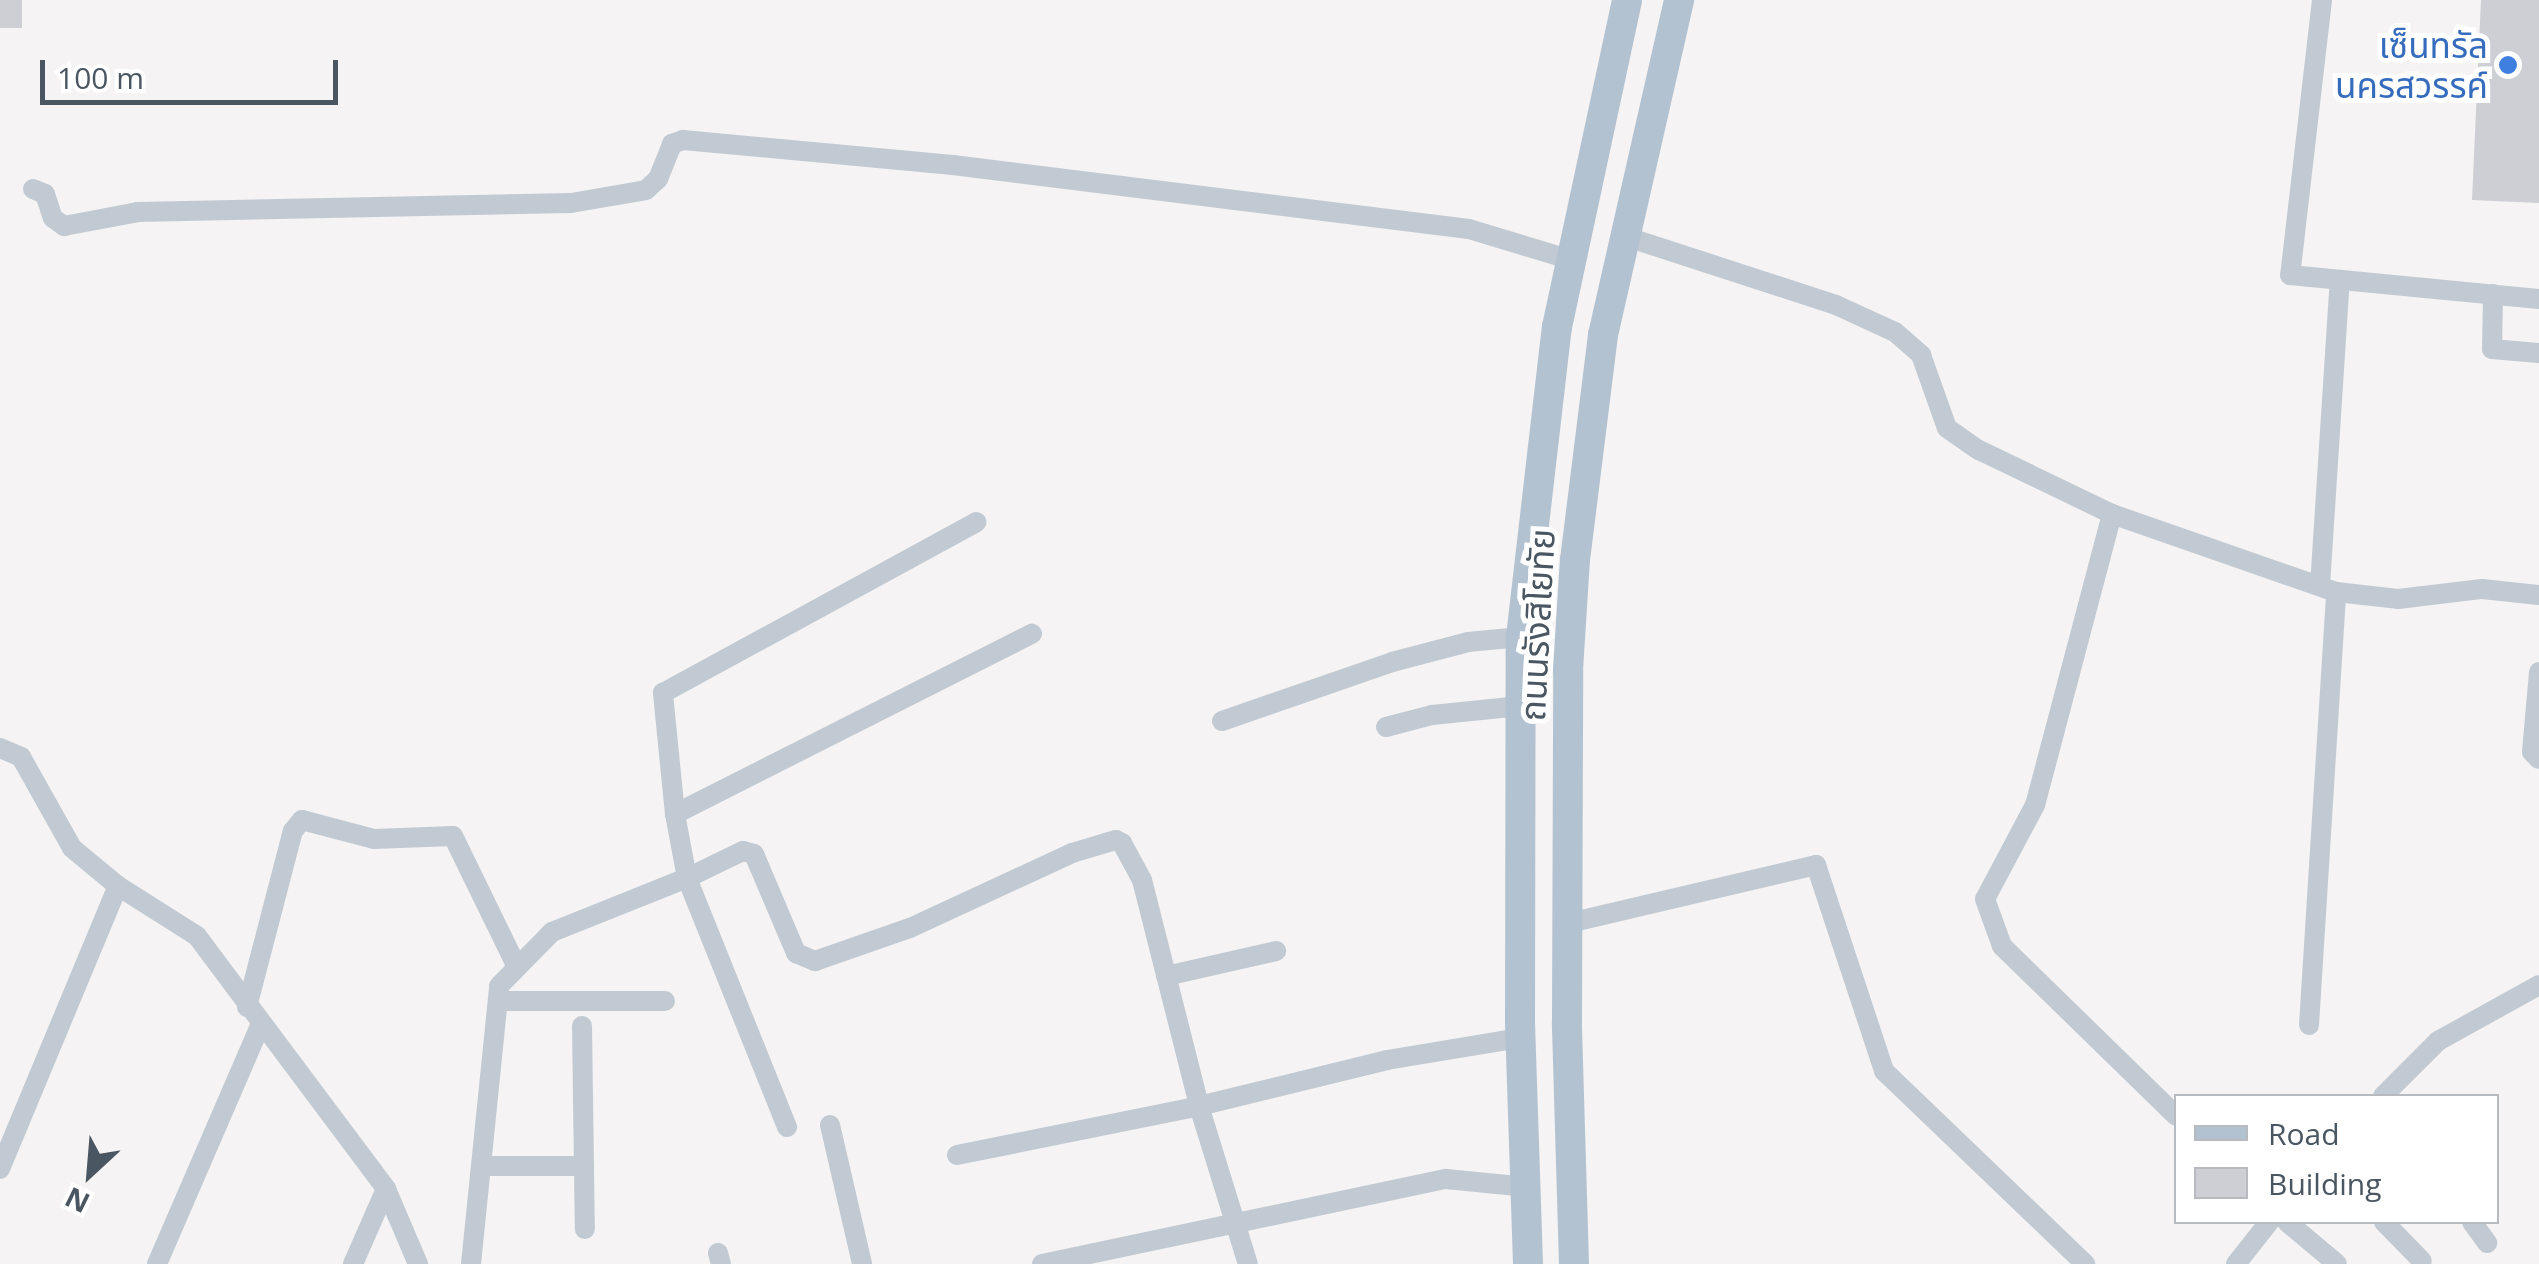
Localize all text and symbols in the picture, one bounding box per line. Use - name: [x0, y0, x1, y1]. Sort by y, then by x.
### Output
- place label: เซ็นทรัล นครสวรรค์: [2335, 24, 2488, 106]
- scale bar: [45, 40, 342, 102]
- marker: เซ็นทรัล นครสวรรค์: [2497, 54, 2519, 76]
- text: 100 m: [57, 57, 144, 98]
- street label: ถนนรังสิโยทัย: [1511, 528, 1563, 722]
- legend: [2174, 1094, 2499, 1224]
- text: Road: [2268, 1113, 2340, 1154]
- north arrow: [40, 1124, 140, 1224]
- text: Building: [2268, 1163, 2382, 1204]
- text: N: [58, 1179, 95, 1223]

